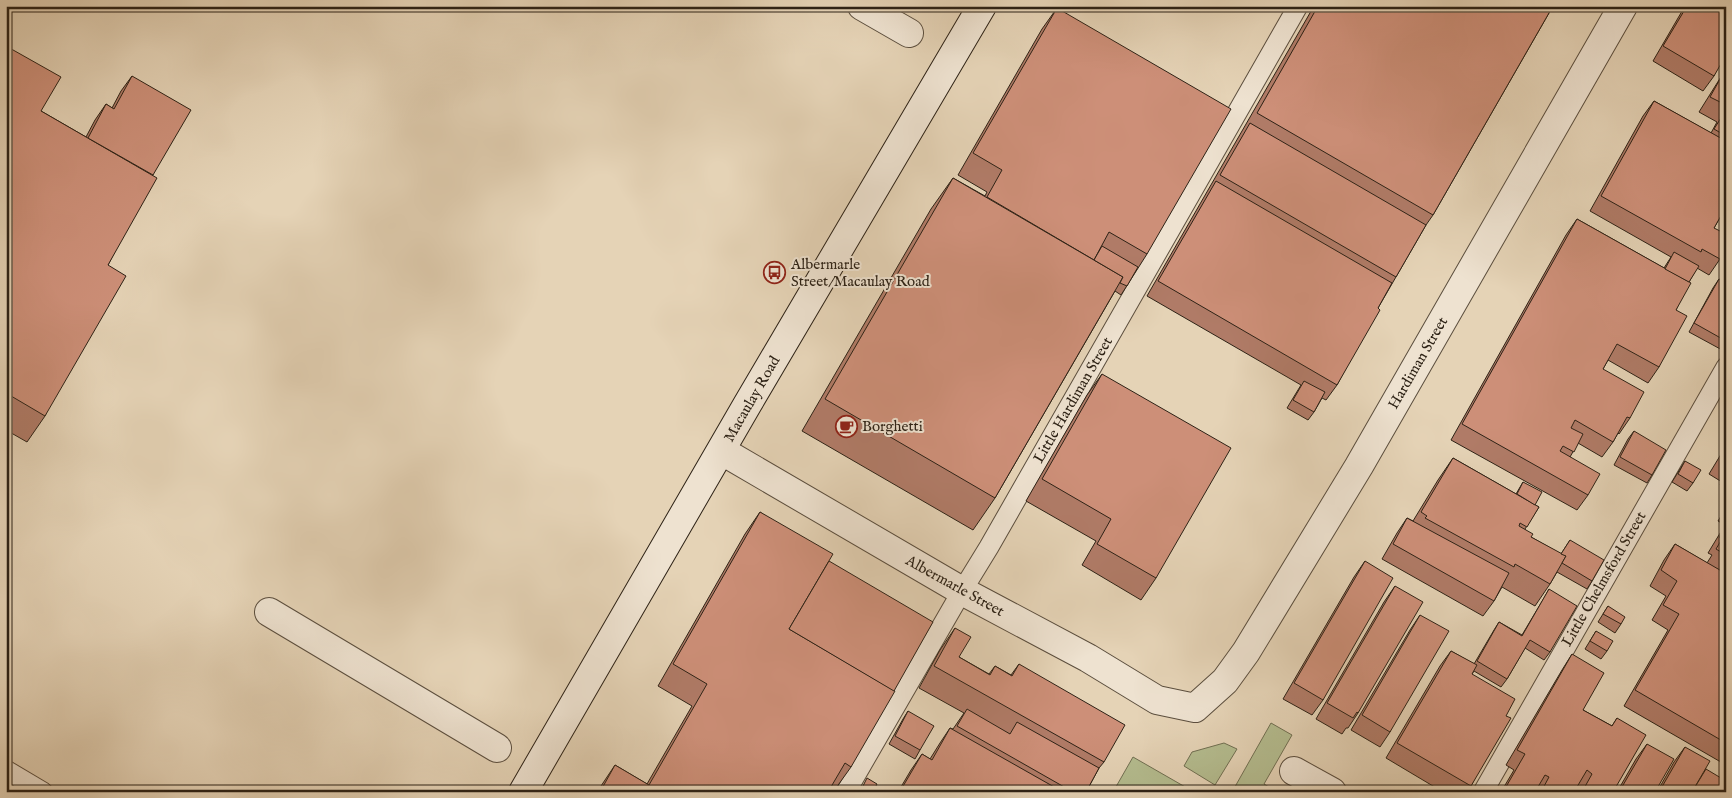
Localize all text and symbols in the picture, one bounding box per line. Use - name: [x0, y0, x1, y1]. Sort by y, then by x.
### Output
- place label: Albermarle Street/Macaulay Road: [790, 255, 931, 291]
- bus stop icon: Albermarle Street/Macaulay Road: [763, 261, 787, 285]
- street label: Hardiman Street: [1384, 313, 1452, 413]
- street label: Little Hardiman Street: [1029, 333, 1117, 467]
- street label: Macaulay Road: [720, 352, 785, 445]
- cafe icon: Borghetti: [834, 414, 858, 438]
- place label: Borghetti: [862, 417, 923, 436]
- street label: Little Chelmsford Street: [1557, 508, 1651, 650]
- street label: Albermarle Street: [902, 551, 1008, 621]

